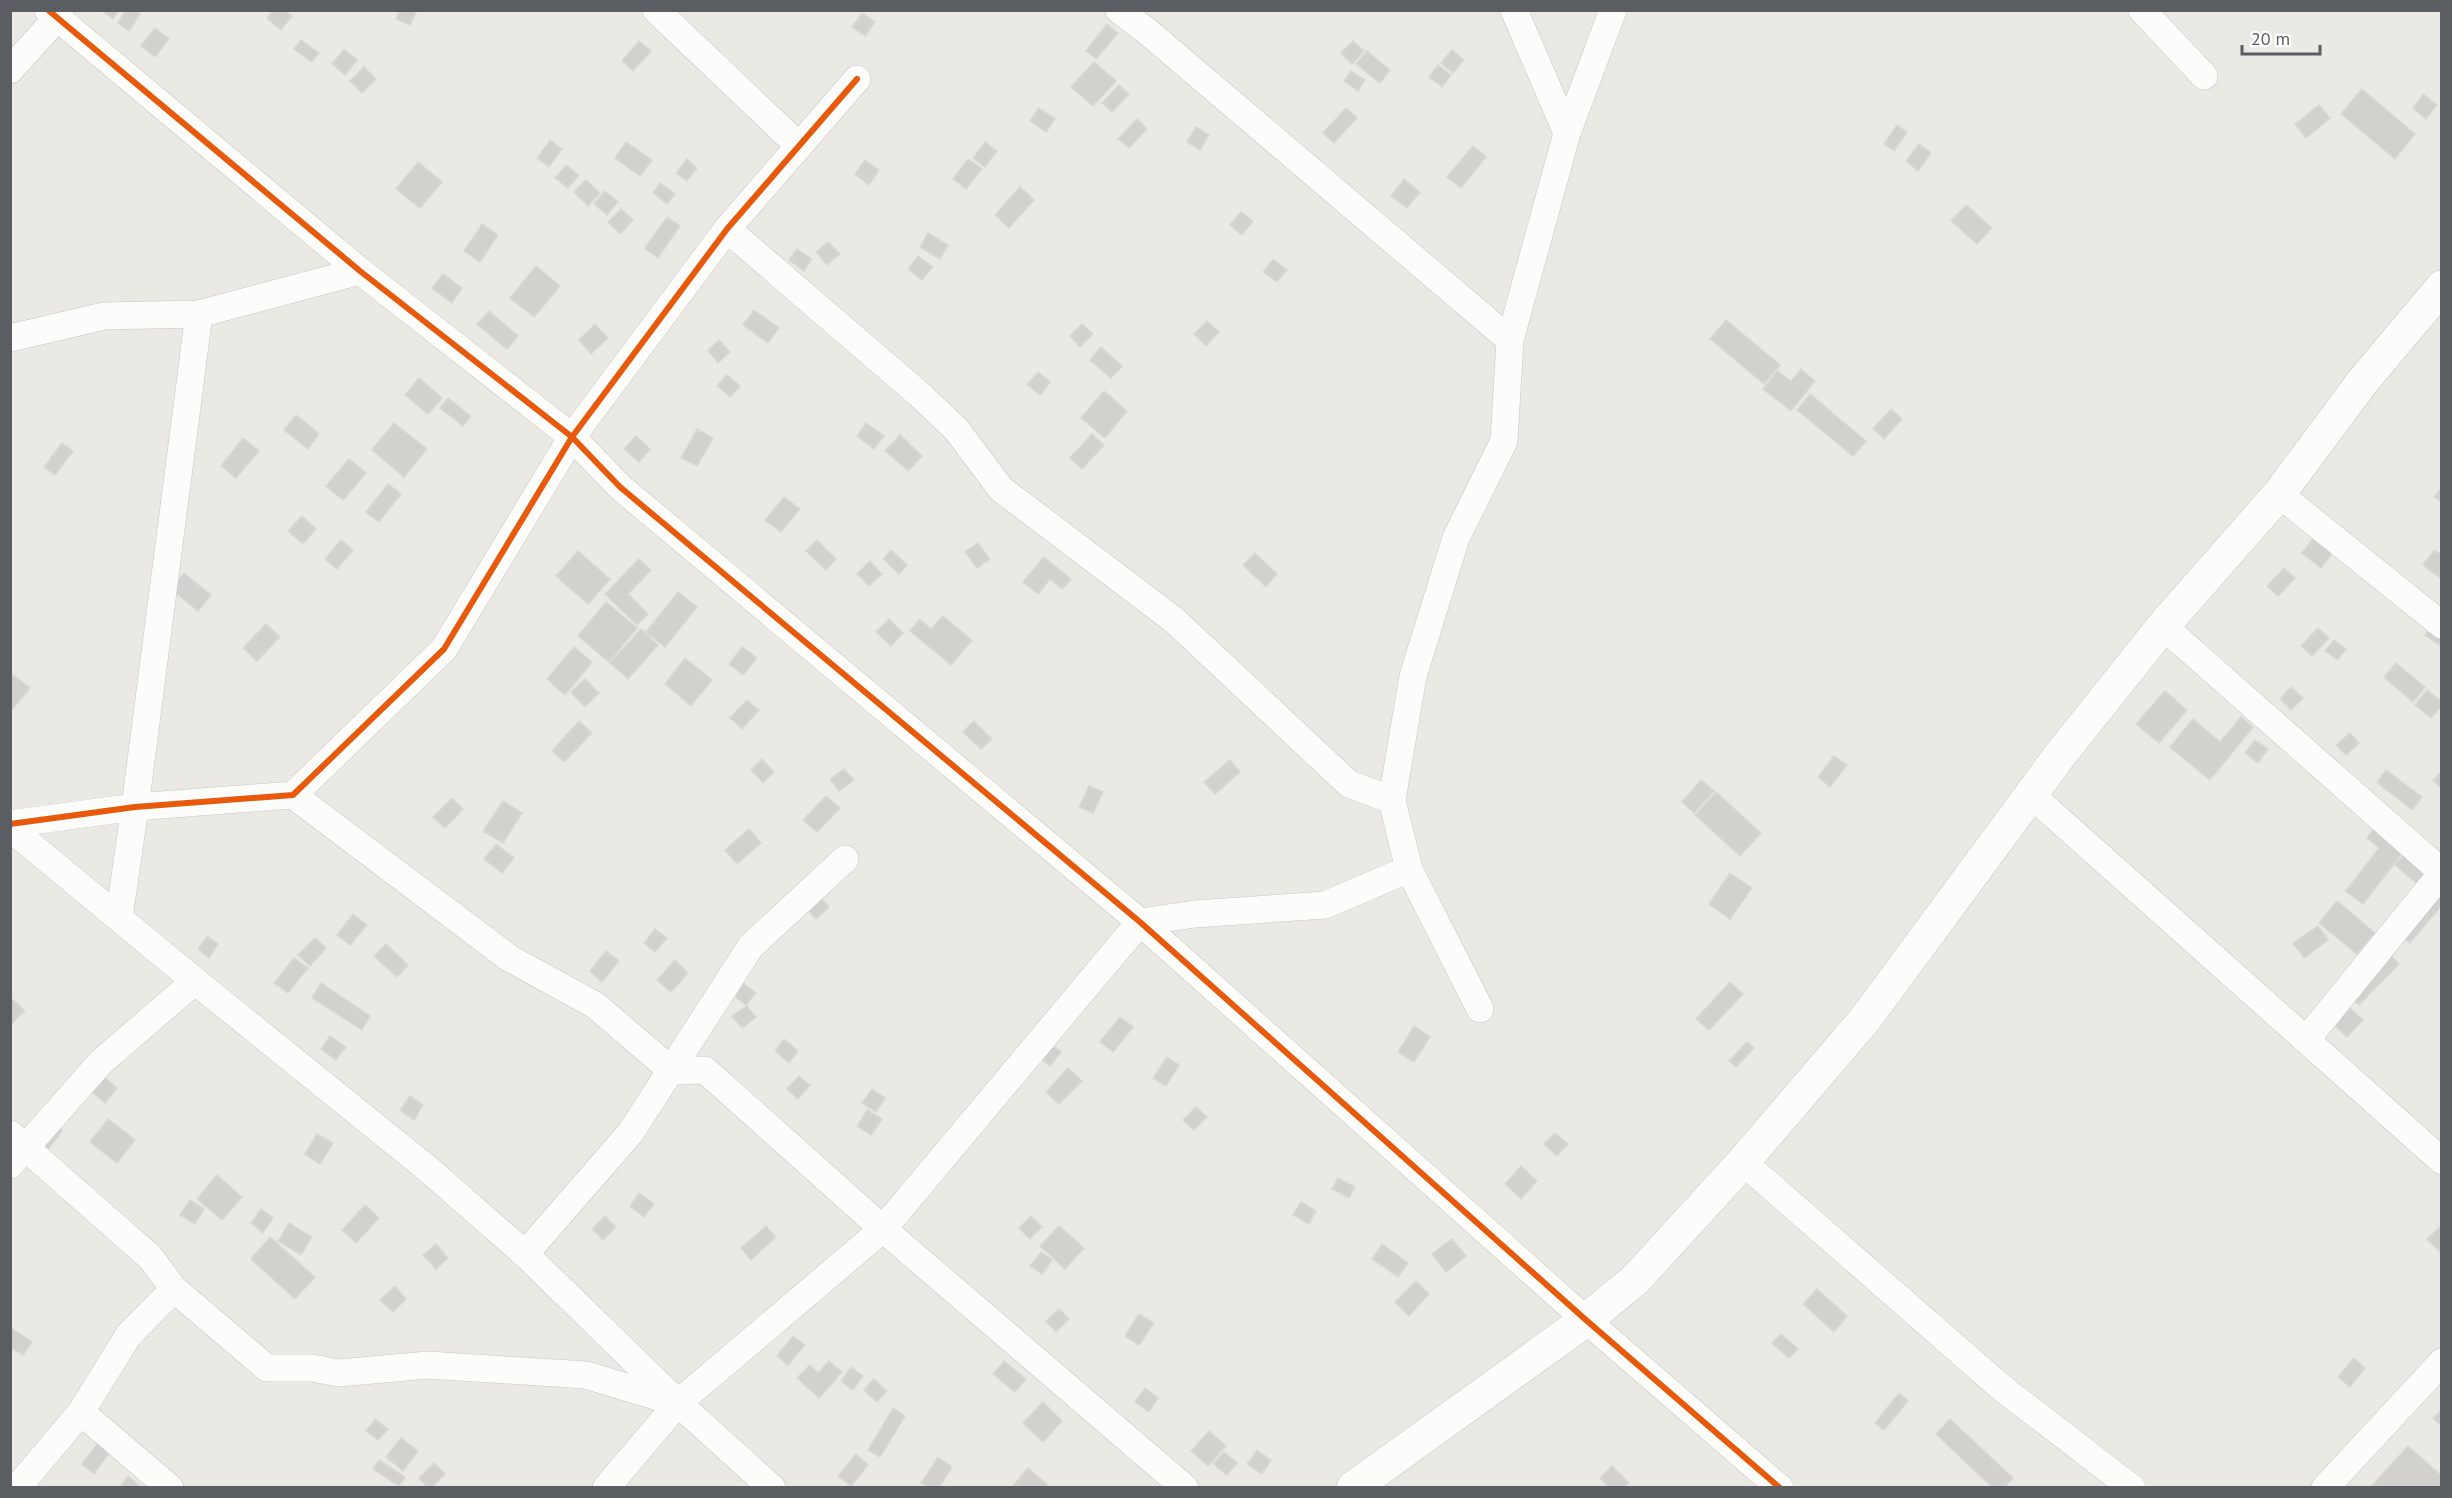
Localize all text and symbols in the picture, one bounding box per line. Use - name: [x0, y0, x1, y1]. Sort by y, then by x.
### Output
- scale bar: [2242, 18, 2320, 56]
- text: 20 m: [2251, 27, 2290, 50]

